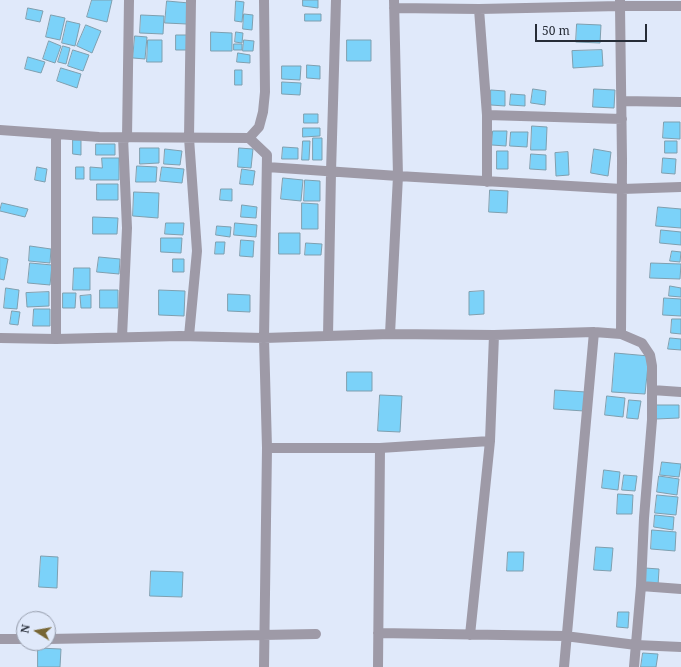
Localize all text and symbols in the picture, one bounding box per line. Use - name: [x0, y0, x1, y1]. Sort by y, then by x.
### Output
- scale bar: [537, 16, 649, 42]
- text: 50 m: [542, 22, 570, 39]
- north arrow: [16, 611, 56, 651]
- text: N: [17, 623, 33, 635]

